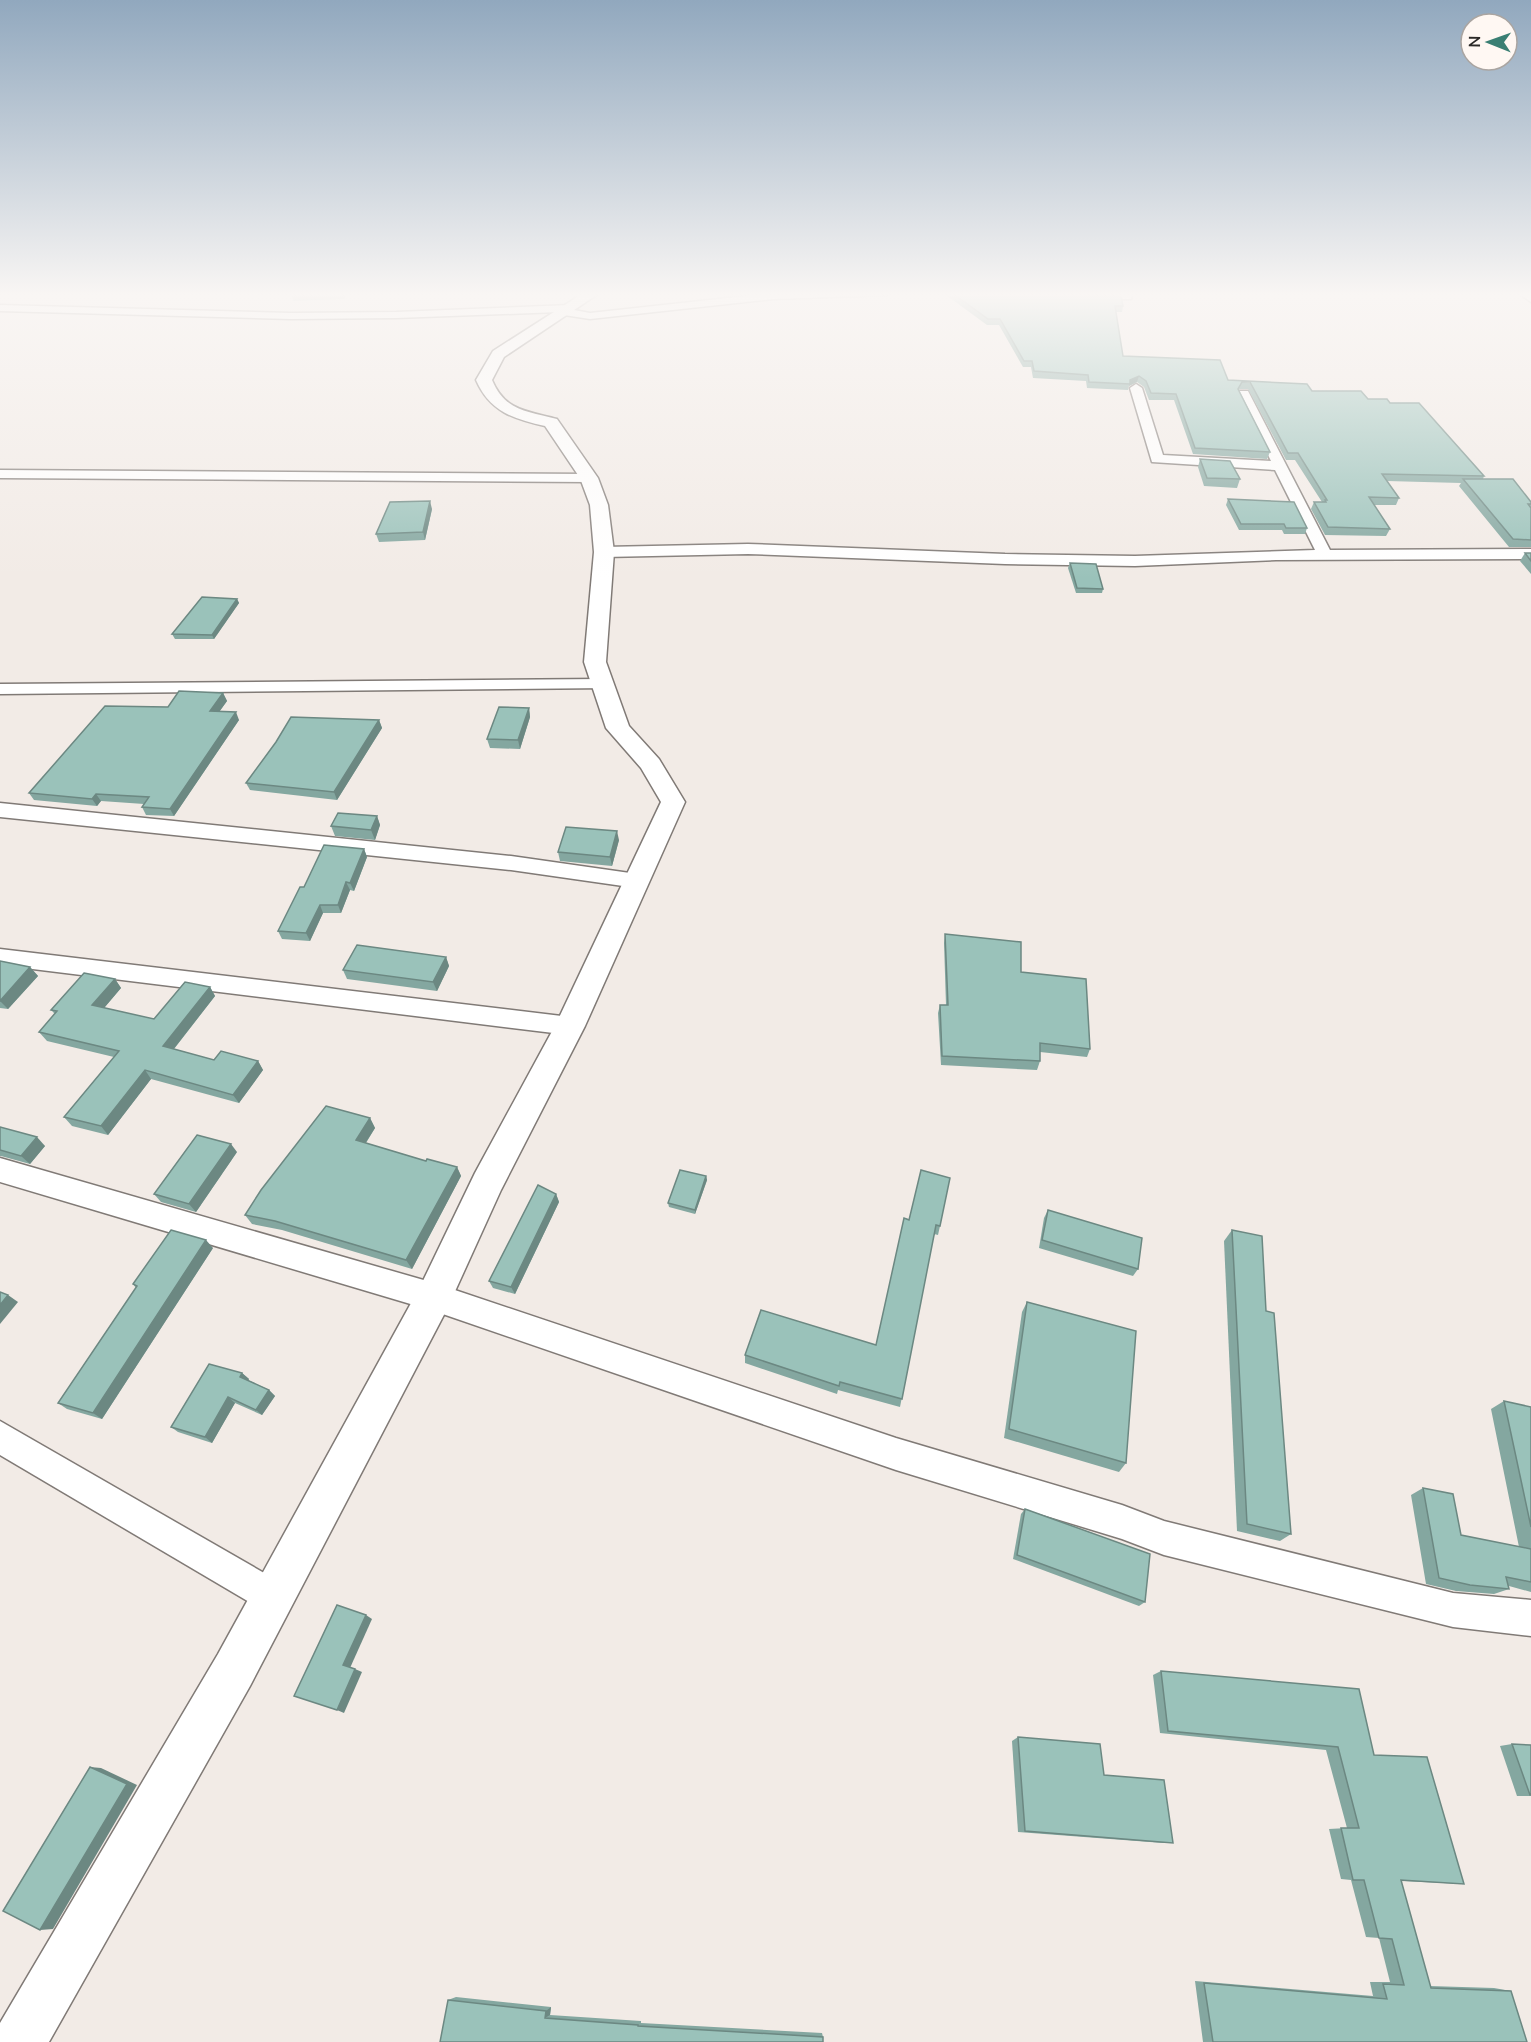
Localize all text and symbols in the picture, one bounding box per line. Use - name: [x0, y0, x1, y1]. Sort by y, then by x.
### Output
- north arrow: [1459, 12, 1519, 72]
- text: N: [1464, 36, 1486, 48]

